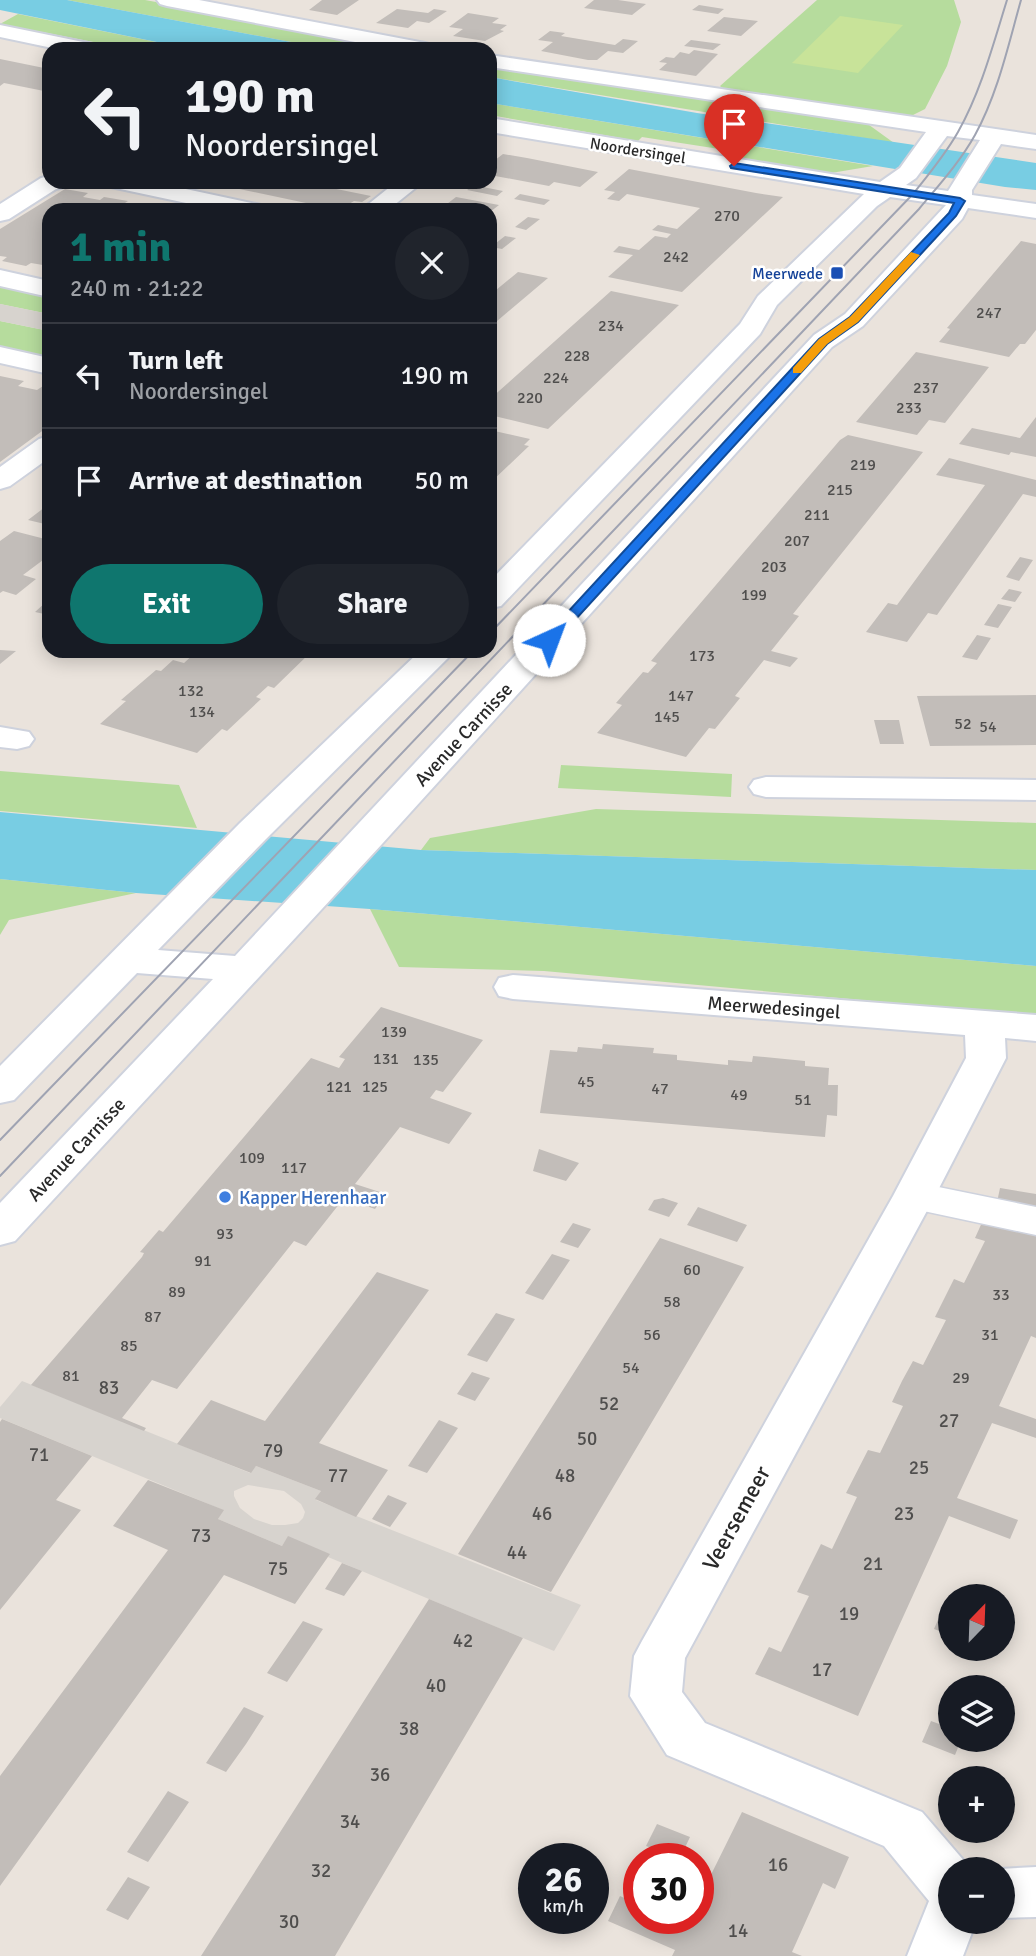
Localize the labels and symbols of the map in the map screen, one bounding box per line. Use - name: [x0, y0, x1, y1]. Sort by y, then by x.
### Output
- pin: [704, 94, 764, 166]
- street label: Noordersingel: [588, 134, 688, 168]
- house number: 270: [714, 206, 740, 226]
- house number: 242: [663, 247, 689, 267]
- place label: Meerwede: [752, 264, 823, 284]
- marker: Meerwede: [829, 265, 845, 281]
- house number: 247: [976, 303, 1002, 323]
- house number: 234: [598, 316, 624, 336]
- house number: 228: [564, 346, 590, 366]
- house number: 224: [543, 368, 569, 388]
- house number: 237: [913, 378, 939, 398]
- house number: 220: [517, 388, 543, 408]
- house number: 233: [896, 398, 922, 418]
- house number: 219: [850, 455, 876, 475]
- house number: 215: [827, 480, 853, 500]
- house number: 211: [804, 505, 830, 525]
- house number: 207: [784, 531, 810, 551]
- house number: 203: [761, 557, 787, 577]
- house number: 199: [741, 585, 767, 605]
- position arrow: [512, 603, 586, 677]
- house number: 173: [689, 646, 715, 666]
- street label: Avenue Carnisse: [410, 678, 518, 792]
- house number: 132: [178, 681, 204, 701]
- house number: 147: [668, 686, 694, 706]
- house number: 134: [189, 702, 215, 722]
- house number: 145: [654, 707, 680, 727]
- house number: 52: [954, 714, 972, 734]
- house number: 54: [979, 717, 997, 737]
- street label: Meerwedesingel: [707, 991, 841, 1025]
- house number: 139: [381, 1022, 407, 1042]
- house number: 131: [373, 1049, 399, 1069]
- house number: 135: [413, 1050, 439, 1070]
- house number: 45: [577, 1072, 595, 1092]
- house number: 121: [326, 1077, 352, 1097]
- house number: 125: [362, 1077, 388, 1097]
- house number: 47: [651, 1079, 669, 1099]
- house number: 49: [730, 1085, 748, 1105]
- house number: 51: [794, 1090, 812, 1110]
- street label: Avenue Carnisse: [23, 1093, 131, 1207]
- house number: 109: [239, 1148, 265, 1168]
- house number: 117: [281, 1158, 307, 1178]
- place label: Kapper Herenhaar: [239, 1186, 386, 1210]
- marker: Kapper Herenhaar: [217, 1189, 233, 1205]
- house number: 93: [216, 1224, 234, 1244]
- house number: 91: [194, 1251, 212, 1271]
- house number: 60: [683, 1260, 701, 1280]
- house number: 89: [168, 1282, 186, 1302]
- house number: 33: [992, 1285, 1010, 1305]
- house number: 58: [663, 1292, 681, 1312]
- house number: 87: [144, 1307, 162, 1327]
- house number: 56: [643, 1325, 661, 1345]
- house number: 31: [981, 1325, 999, 1345]
- house number: 85: [120, 1336, 138, 1356]
- house number: 54: [622, 1358, 640, 1378]
- house number: 81: [62, 1366, 80, 1386]
- house number: 29: [952, 1368, 970, 1388]
- house number: 83: [99, 1376, 119, 1400]
- house number: 52: [599, 1392, 619, 1416]
- house number: 27: [939, 1409, 959, 1433]
- house number: 50: [577, 1427, 597, 1451]
- house number: 79: [263, 1439, 283, 1463]
- house number: 71: [29, 1443, 49, 1467]
- house number: 25: [909, 1456, 929, 1480]
- street label: Veersemeer: [696, 1460, 777, 1576]
- house number: 77: [328, 1464, 348, 1488]
- house number: 48: [555, 1464, 575, 1488]
- house number: 46: [532, 1502, 552, 1526]
- house number: 23: [894, 1502, 914, 1526]
- house number: 73: [191, 1524, 211, 1548]
- house number: 44: [507, 1541, 527, 1565]
- house number: 21: [863, 1552, 883, 1576]
- house number: 75: [268, 1557, 288, 1581]
- north arrow: [938, 1584, 1015, 1661]
- house number: 19: [839, 1602, 859, 1626]
- house number: 42: [453, 1629, 473, 1653]
- house number: 17: [812, 1658, 832, 1682]
- house number: 40: [426, 1674, 446, 1698]
- house number: 38: [399, 1717, 419, 1741]
- house number: 36: [370, 1763, 390, 1787]
- house number: 34: [340, 1810, 360, 1834]
- speed limit sign: 30: [623, 1843, 714, 1934]
- house number: 16: [768, 1853, 788, 1877]
- house number: 32: [311, 1859, 331, 1883]
- house number: 30: [279, 1910, 299, 1934]
- house number: 14: [728, 1919, 748, 1943]

